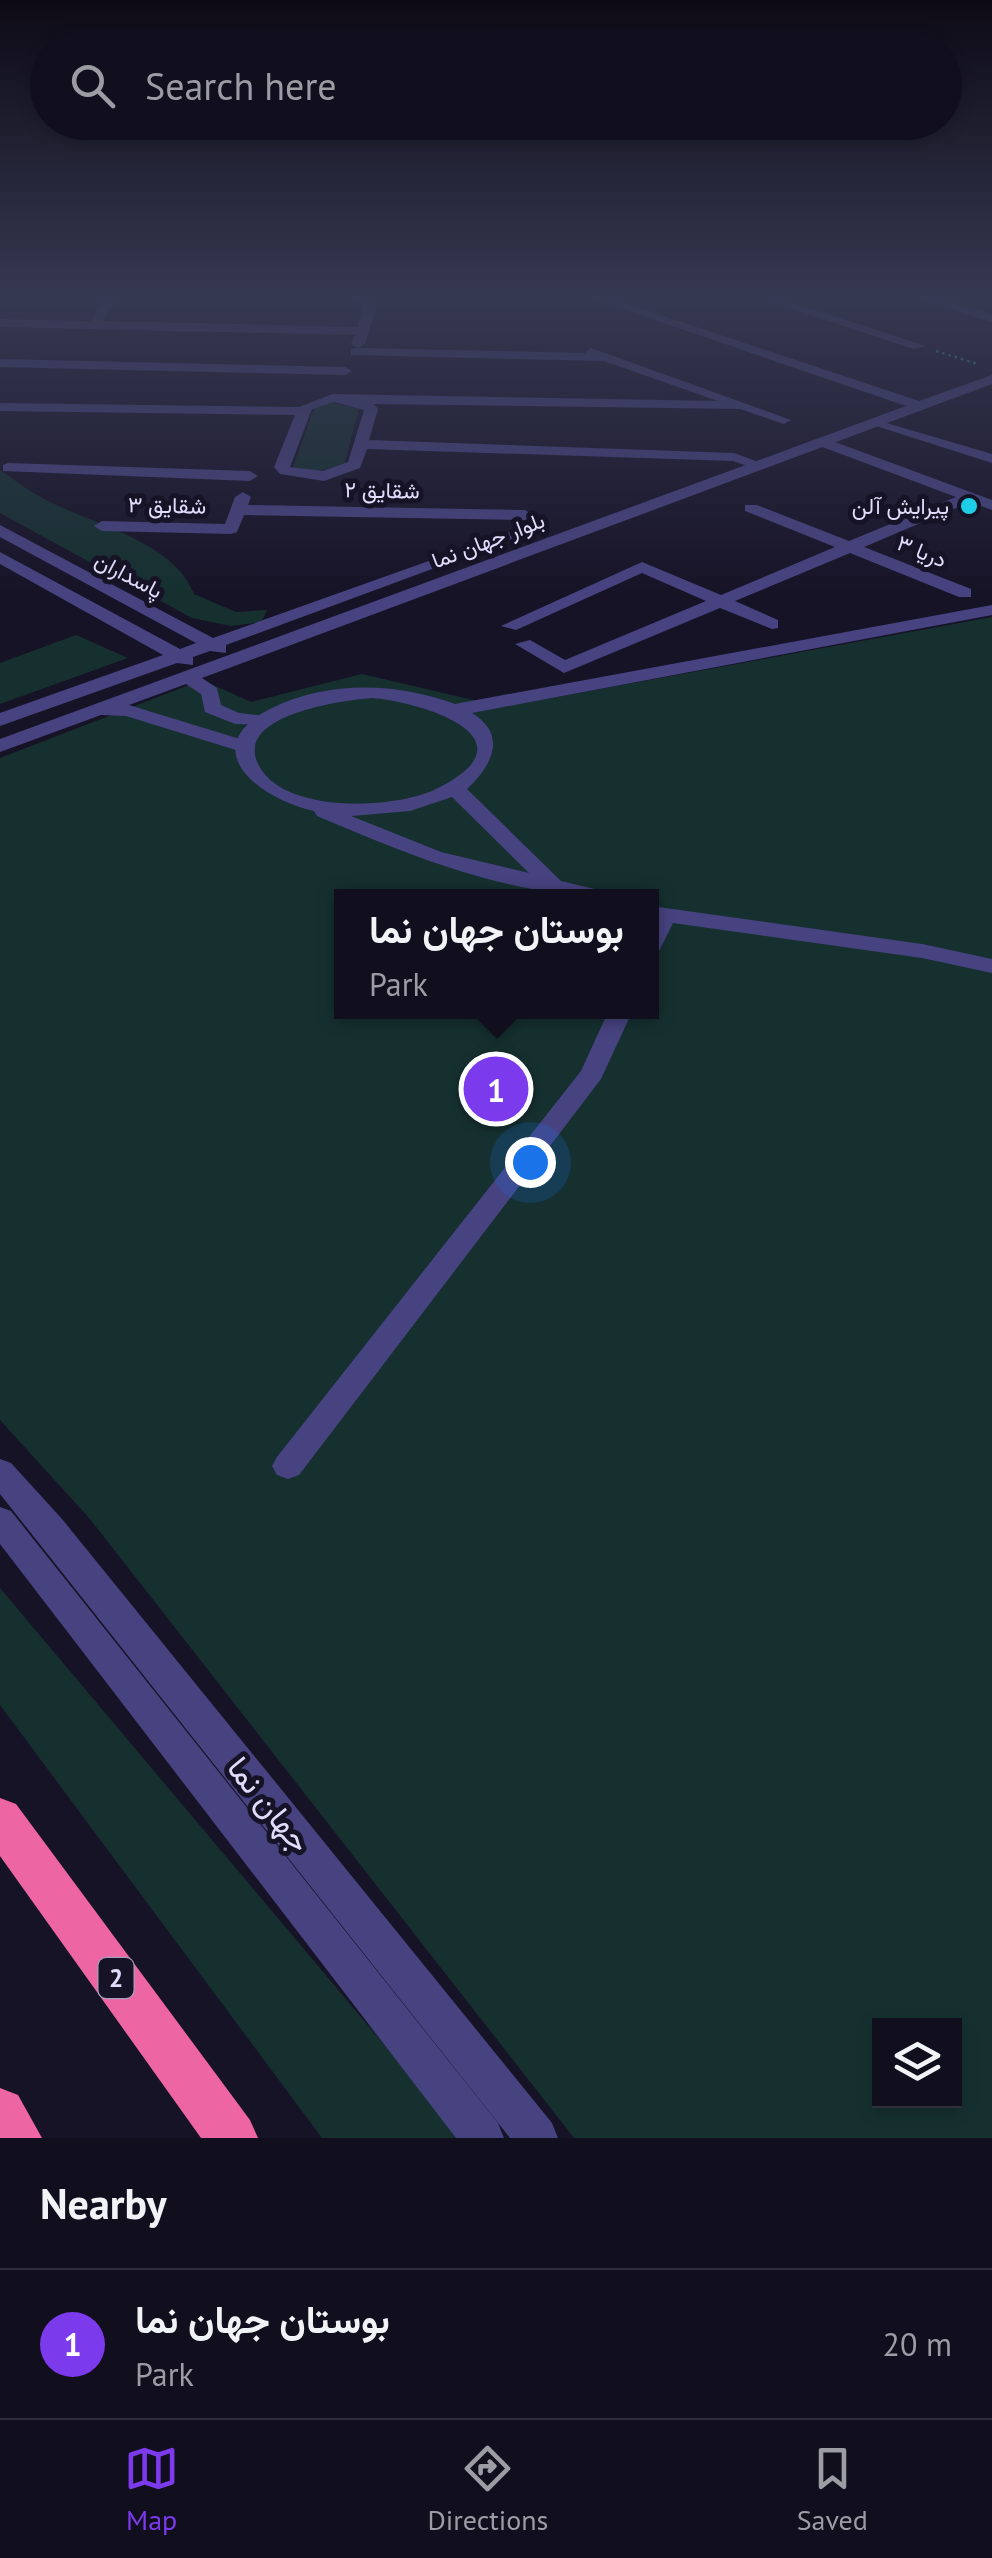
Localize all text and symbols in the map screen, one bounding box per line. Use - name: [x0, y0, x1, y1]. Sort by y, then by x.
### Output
- search box: [30, 30, 962, 140]
- icon: search: [65, 58, 120, 113]
- text: Search here: [145, 61, 337, 110]
- street label: شقایق ۲: [344, 475, 420, 505]
- street label: شقایق ۳: [128, 490, 206, 520]
- place label: پیرایش آلن: [852, 492, 949, 521]
- marker: پیرایش آلن: [958, 495, 980, 517]
- street label: بلوار جهان نما: [428, 506, 548, 574]
- street label: دریا ۳: [893, 528, 951, 574]
- street label: پاسداران: [90, 546, 168, 605]
- popup: [334, 889, 659, 1019]
- text: بوستان جهان نما: [369, 904, 624, 953]
- text: Park: [369, 963, 428, 1005]
- pin: 1: [464, 1052, 528, 1126]
- your location: [505, 1137, 556, 1188]
- street label: جهان نما: [219, 1747, 321, 1861]
- road number: 2: [98, 1958, 134, 1998]
- map controls: [872, 2018, 962, 2108]
- button: layers: [872, 2018, 962, 2108]
- text: Nearby: [40, 2176, 167, 2231]
- text: بوستان جهان نما: [135, 2294, 390, 2343]
- text: 1: [63, 2323, 82, 2365]
- text: 20 m: [883, 2323, 952, 2365]
- text: Park: [135, 2353, 194, 2395]
- tab: Map: [124, 2441, 179, 2538]
- tab: Directions: [427, 2441, 548, 2538]
- tab: Saved: [797, 2441, 868, 2538]

